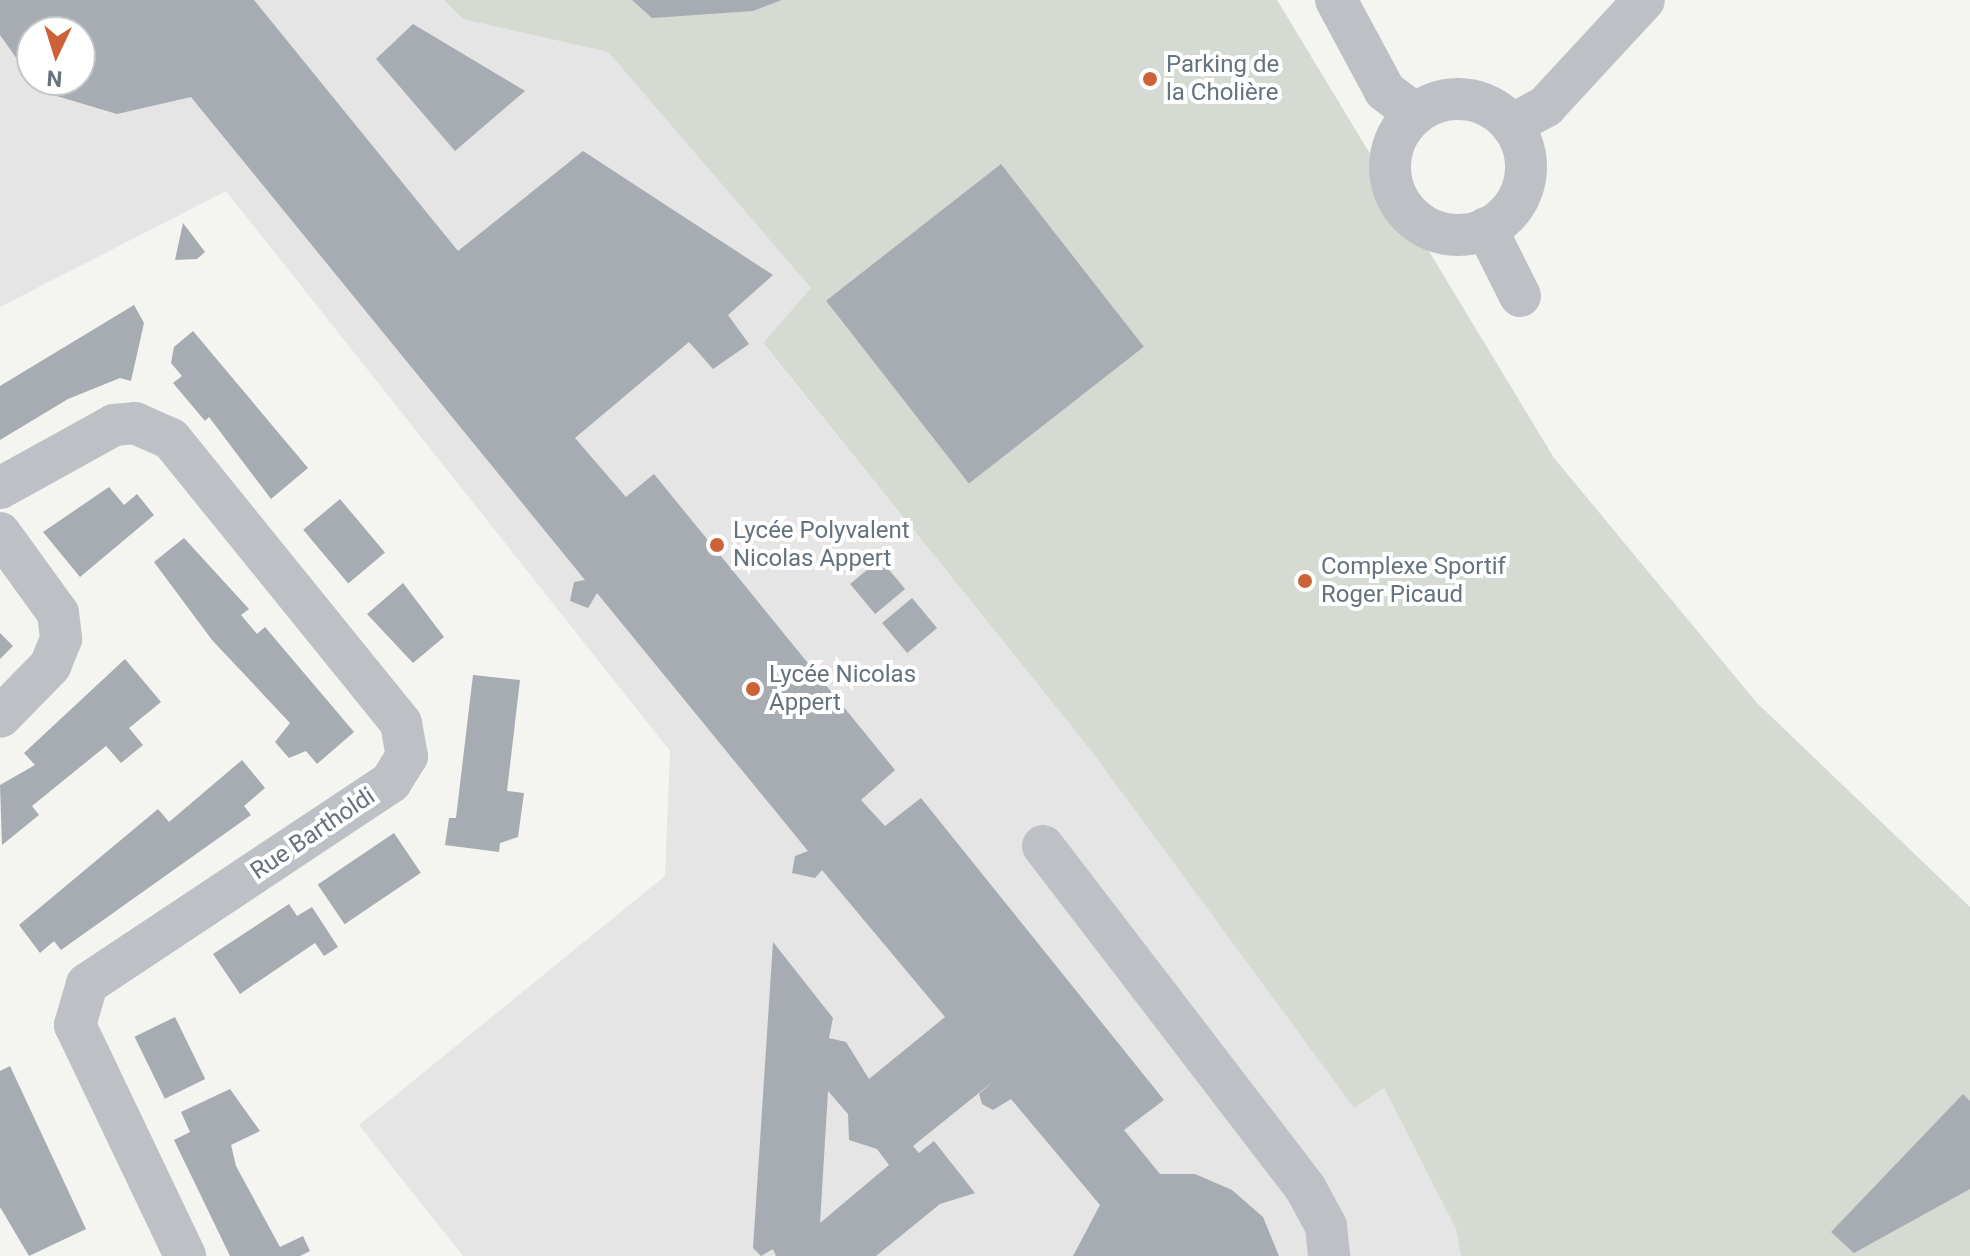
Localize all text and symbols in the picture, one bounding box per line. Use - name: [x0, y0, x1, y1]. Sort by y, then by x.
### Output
- north arrow: [16, 16, 96, 96]
- place label: Parking de la Cholière: [1166, 51, 1279, 107]
- text: N: [46, 65, 63, 91]
- marker: Parking de la Cholière: [1141, 70, 1159, 88]
- place label: Lycée Polyvalent Nicolas Appert: [733, 517, 910, 573]
- marker: Lycée Polyvalent Nicolas Appert: [708, 536, 726, 554]
- place label: Complexe Sportif Roger Picaud: [1321, 553, 1506, 609]
- marker: Complexe Sportif Roger Picaud: [1296, 572, 1314, 590]
- place label: Lycée Nicolas Appert: [769, 661, 916, 717]
- marker: Lycée Nicolas Appert: [744, 680, 762, 698]
- street label: Rue Bartholdi: [246, 782, 380, 886]

